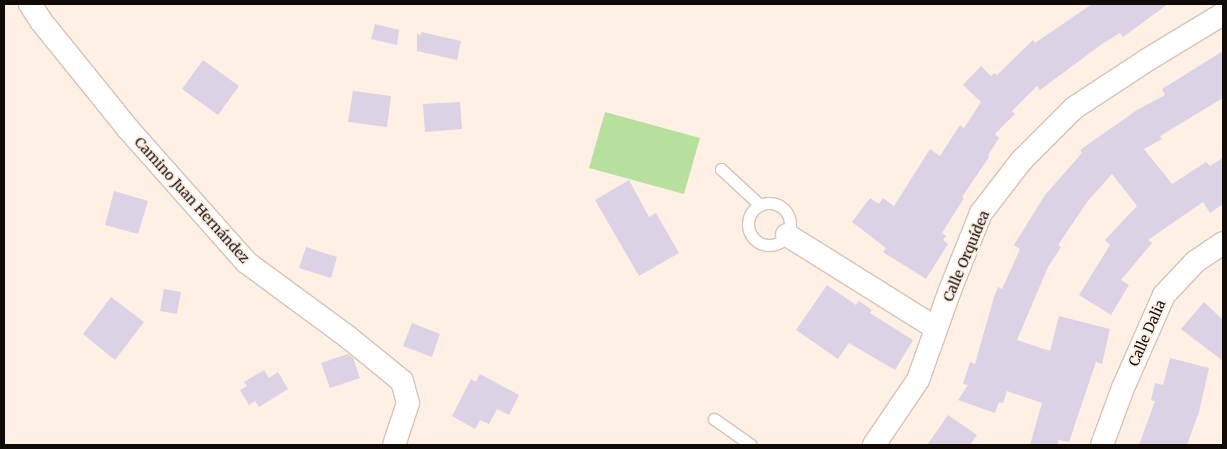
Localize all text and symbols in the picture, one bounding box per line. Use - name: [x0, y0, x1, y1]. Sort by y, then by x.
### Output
- street label: Camino Juan Hernández: [131, 134, 253, 266]
- street label: Calle Orquídea: [939, 208, 993, 304]
- street label: Calle Dalia: [1125, 297, 1169, 369]

